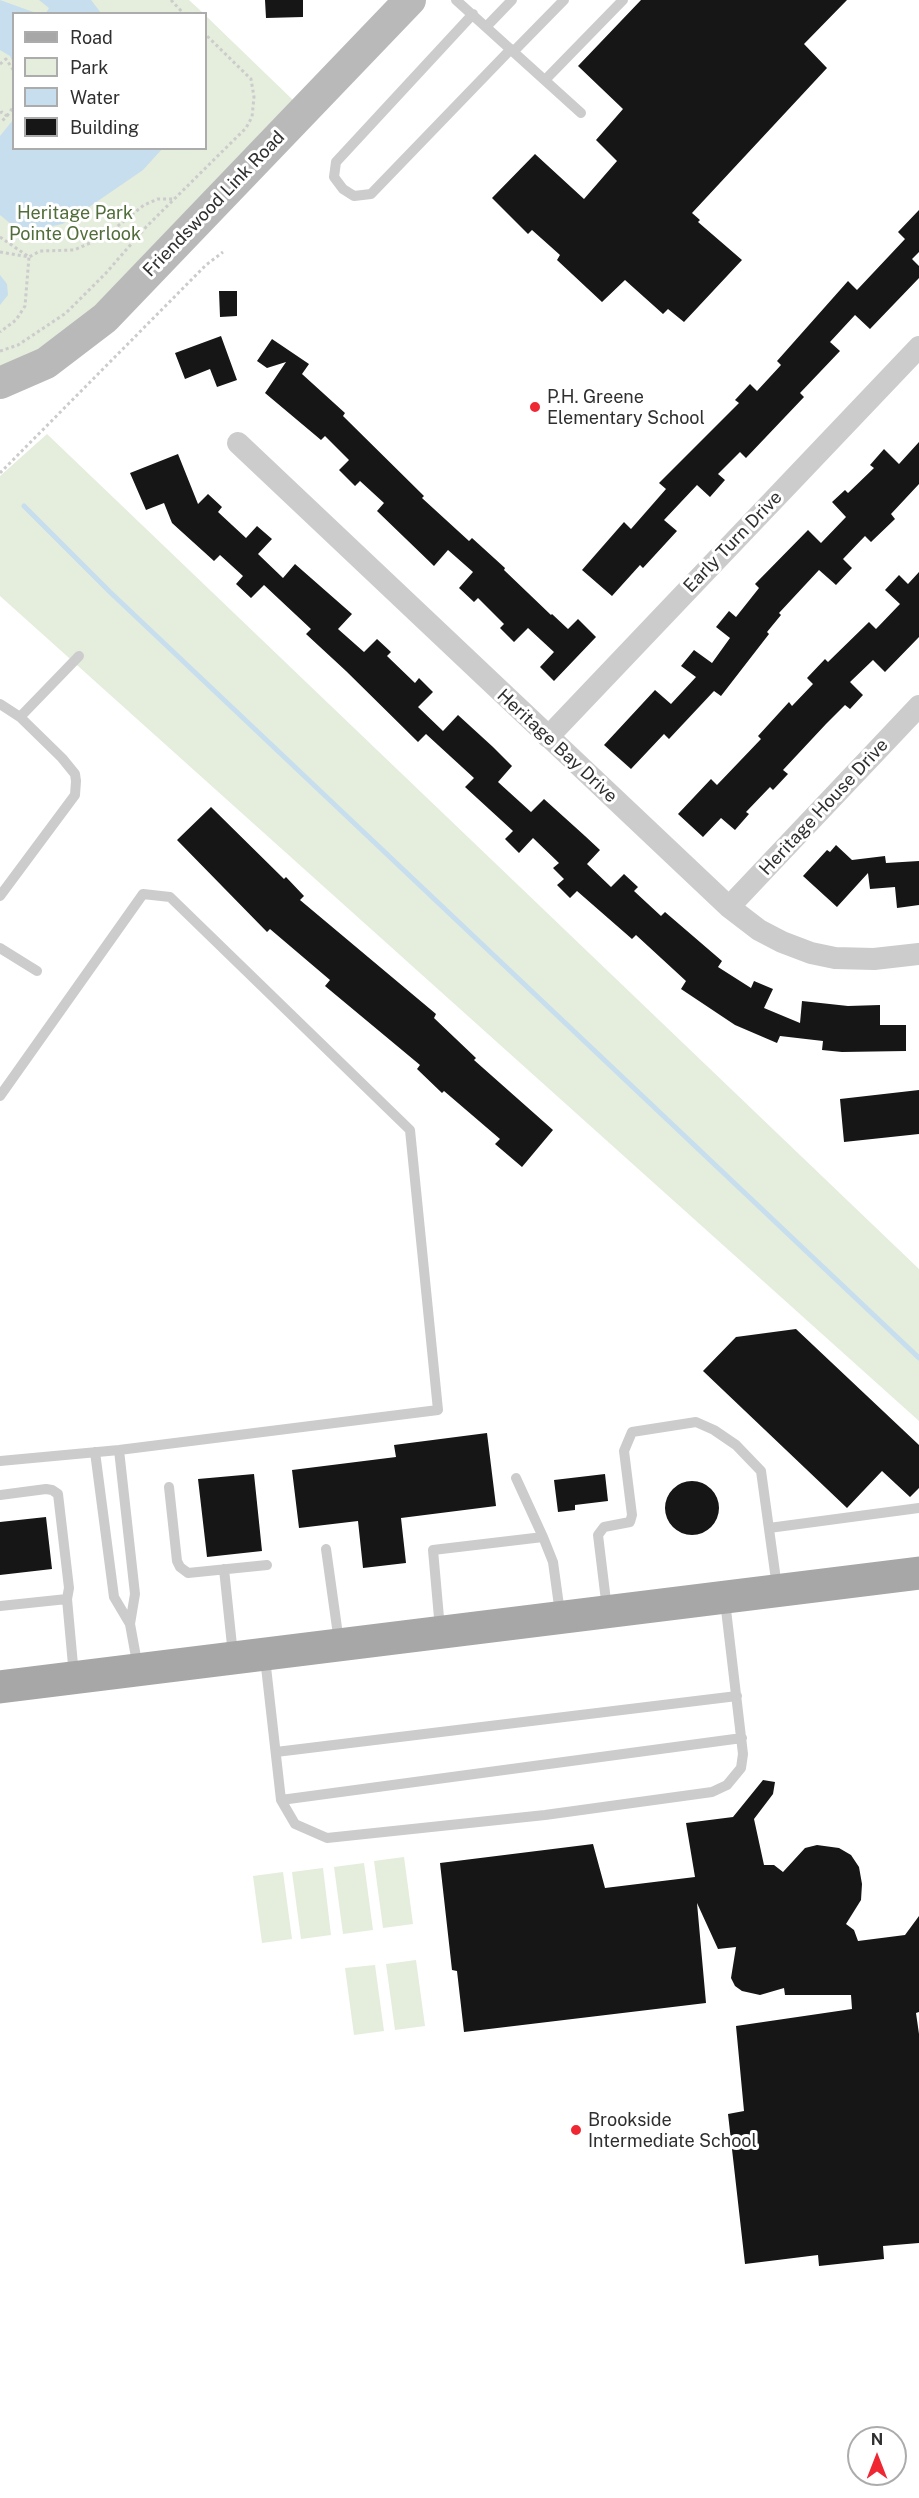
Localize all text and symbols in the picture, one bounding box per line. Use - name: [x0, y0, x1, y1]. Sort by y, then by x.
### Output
- legend: [12, 12, 207, 150]
- text: Road: [70, 27, 113, 48]
- text: Park: [70, 57, 108, 78]
- text: Water: [70, 87, 120, 108]
- text: Building: [70, 117, 139, 138]
- street label: Friendswood Link Road: [139, 127, 289, 281]
- park label: Heritage Park Pointe Overlook: [9, 202, 141, 244]
- place label: P.H. Greene Elementary School: [547, 386, 705, 428]
- marker: P.H. Greene Elementary School: [528, 400, 542, 414]
- street label: Early Turn Drive: [679, 487, 787, 597]
- street label: Heritage Bay Drive: [492, 685, 622, 807]
- street label: Heritage House Drive: [755, 734, 893, 880]
- place label: Brookside Intermediate School: [588, 2109, 757, 2152]
- marker: Brookside Intermediate School: [569, 2123, 583, 2137]
- north arrow: [847, 2426, 907, 2486]
- text: N: [871, 2430, 883, 2449]

